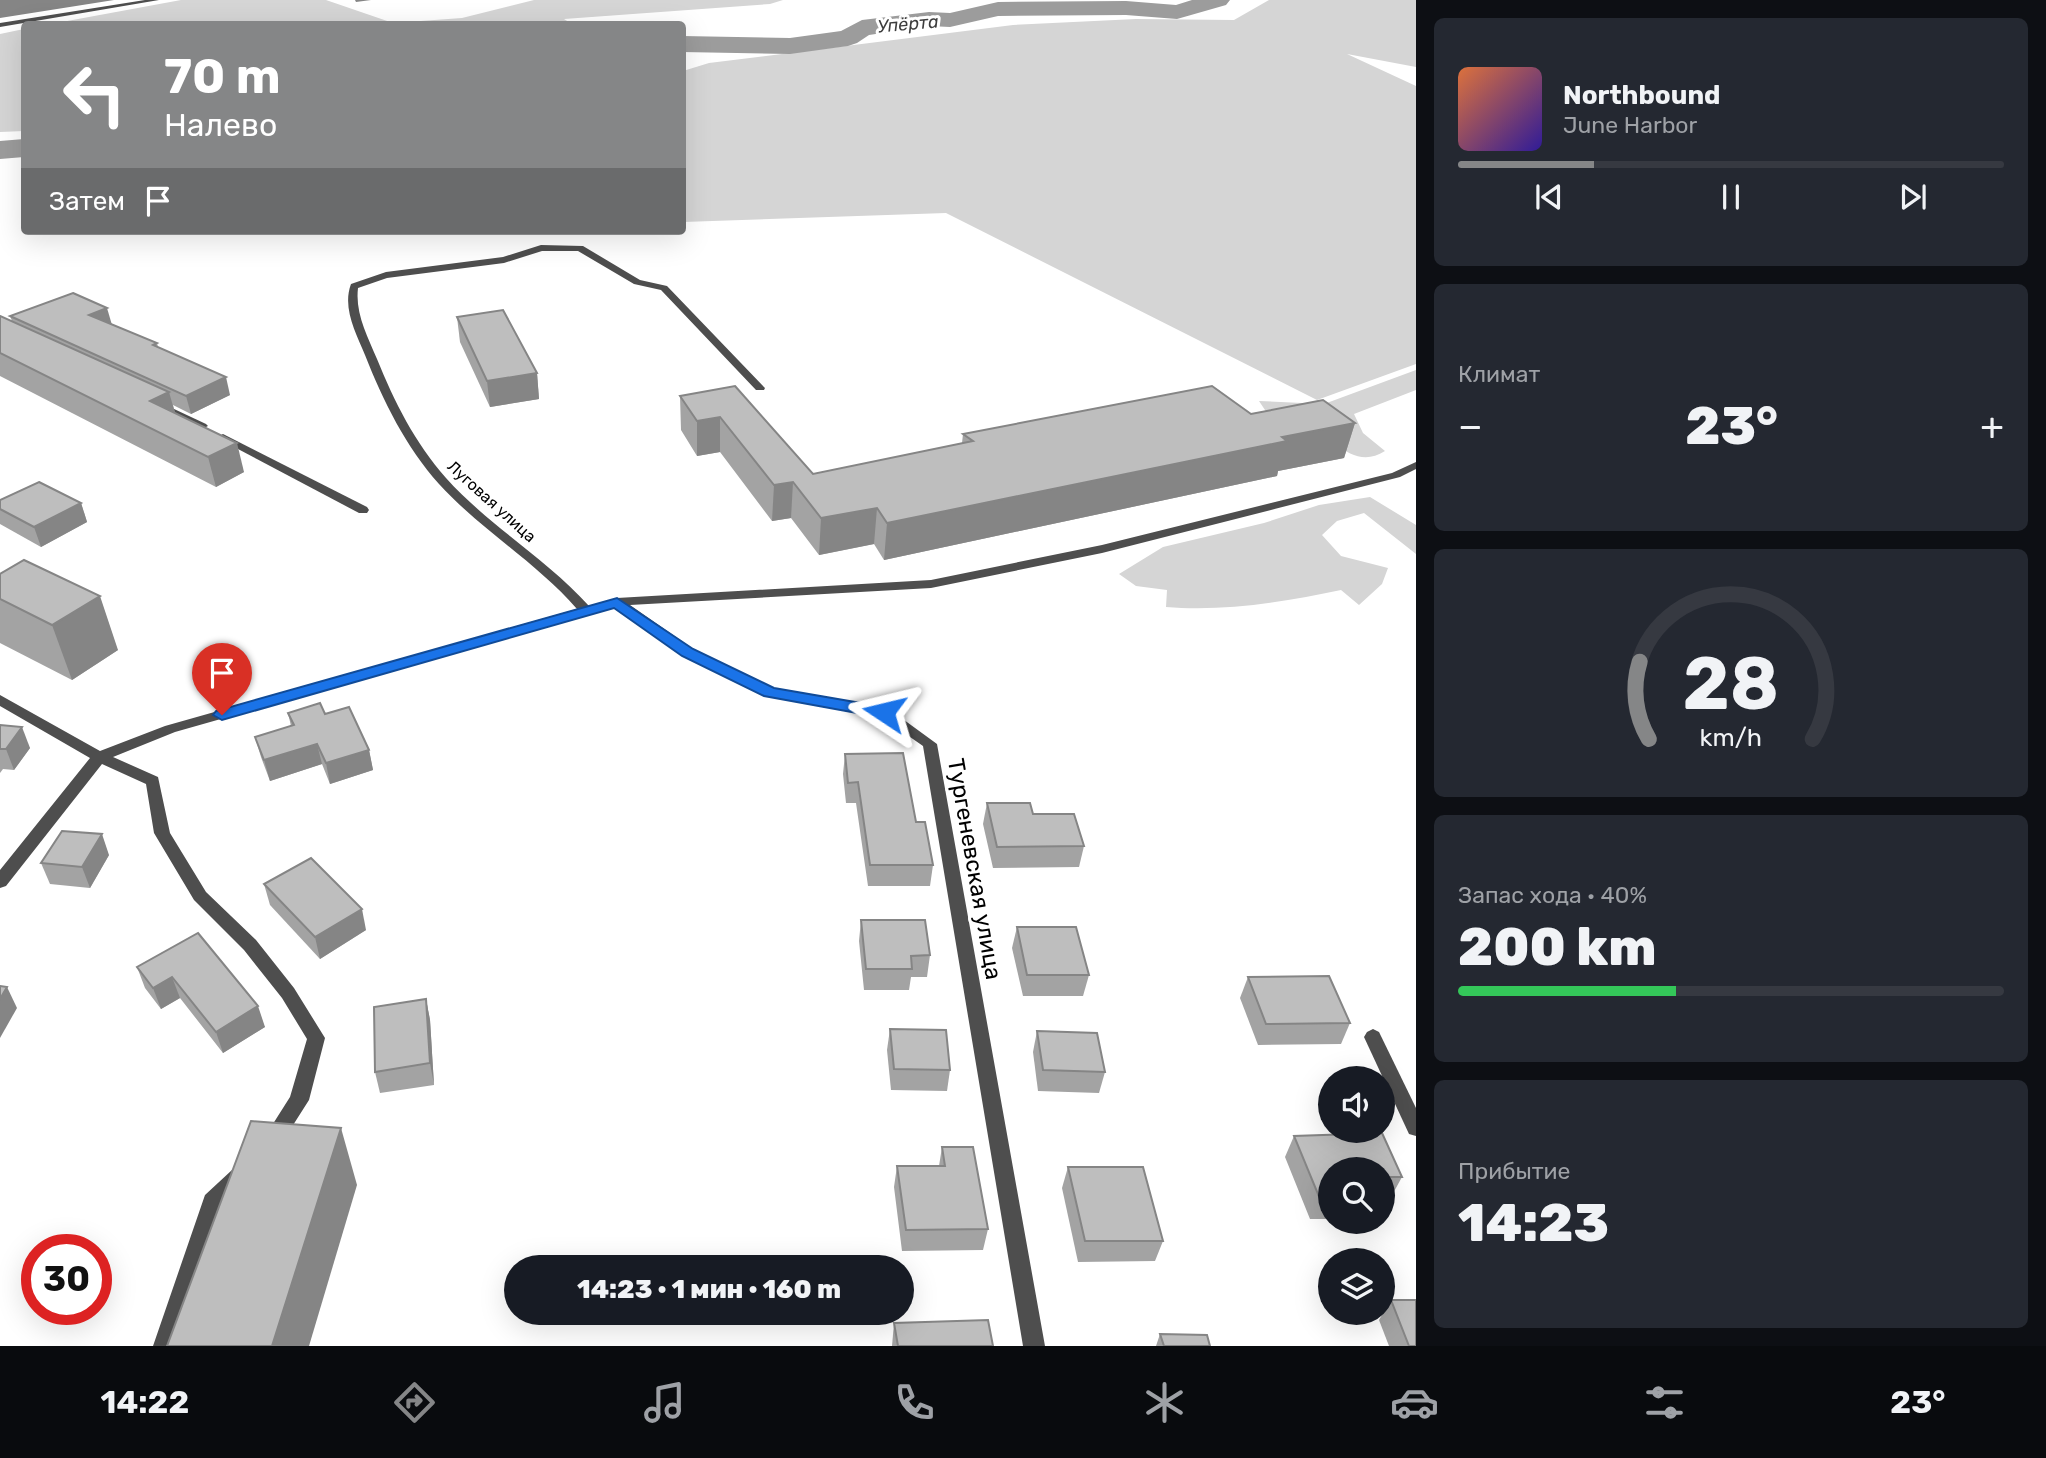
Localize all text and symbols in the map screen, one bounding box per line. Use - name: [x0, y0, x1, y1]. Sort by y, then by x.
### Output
- water label: Упёрта: [877, 10, 940, 38]
- text: 70 m: [164, 47, 281, 105]
- icon: left: [49, 49, 140, 140]
- text: Northbound: [1563, 80, 1721, 111]
- text: Налево: [164, 106, 277, 144]
- text: June Harbor: [1563, 111, 1697, 139]
- icon: previous: [1530, 178, 1568, 216]
- icon: pause: [1712, 178, 1750, 216]
- icon: next: [1894, 178, 1932, 216]
- icon: arrive: [139, 182, 177, 220]
- text: Затем: [49, 186, 125, 217]
- text: Климат: [1458, 360, 1540, 388]
- text: 23°: [1685, 395, 1778, 457]
- text: −: [1458, 403, 1483, 449]
- text: +: [1980, 403, 2004, 449]
- street label: Луговая улица: [444, 457, 540, 546]
- text: 28: [1683, 641, 1779, 727]
- pin: [192, 643, 252, 715]
- icon: arrive: [203, 654, 241, 692]
- position arrow: [847, 675, 921, 749]
- text: km/h: [1700, 723, 1762, 752]
- street label: Тургеневская улица: [942, 756, 1008, 982]
- text: Запас хода · 40%: [1458, 881, 1647, 909]
- text: 200 km: [1458, 916, 1656, 978]
- map controls: [1318, 1066, 1395, 1325]
- button: sound: [1318, 1066, 1395, 1143]
- button: search: [1318, 1157, 1395, 1234]
- text: Прибытие: [1458, 1157, 1570, 1185]
- text: 14:23: [1458, 1192, 1609, 1254]
- speed limit sign: 30: [21, 1234, 112, 1325]
- button: layers: [1318, 1248, 1395, 1325]
- text: 14:23 · 1 мин · 160 m: [577, 1274, 841, 1305]
- icon: directions: [390, 1378, 439, 1427]
- icon: music: [640, 1378, 689, 1427]
- icon: phone: [890, 1378, 939, 1427]
- icon: climate: [1140, 1378, 1189, 1427]
- icon: car: [1390, 1378, 1439, 1427]
- icon: filters: [1640, 1378, 1689, 1427]
- text: 14:22: [101, 1383, 189, 1421]
- text: 23°: [1890, 1383, 1945, 1421]

